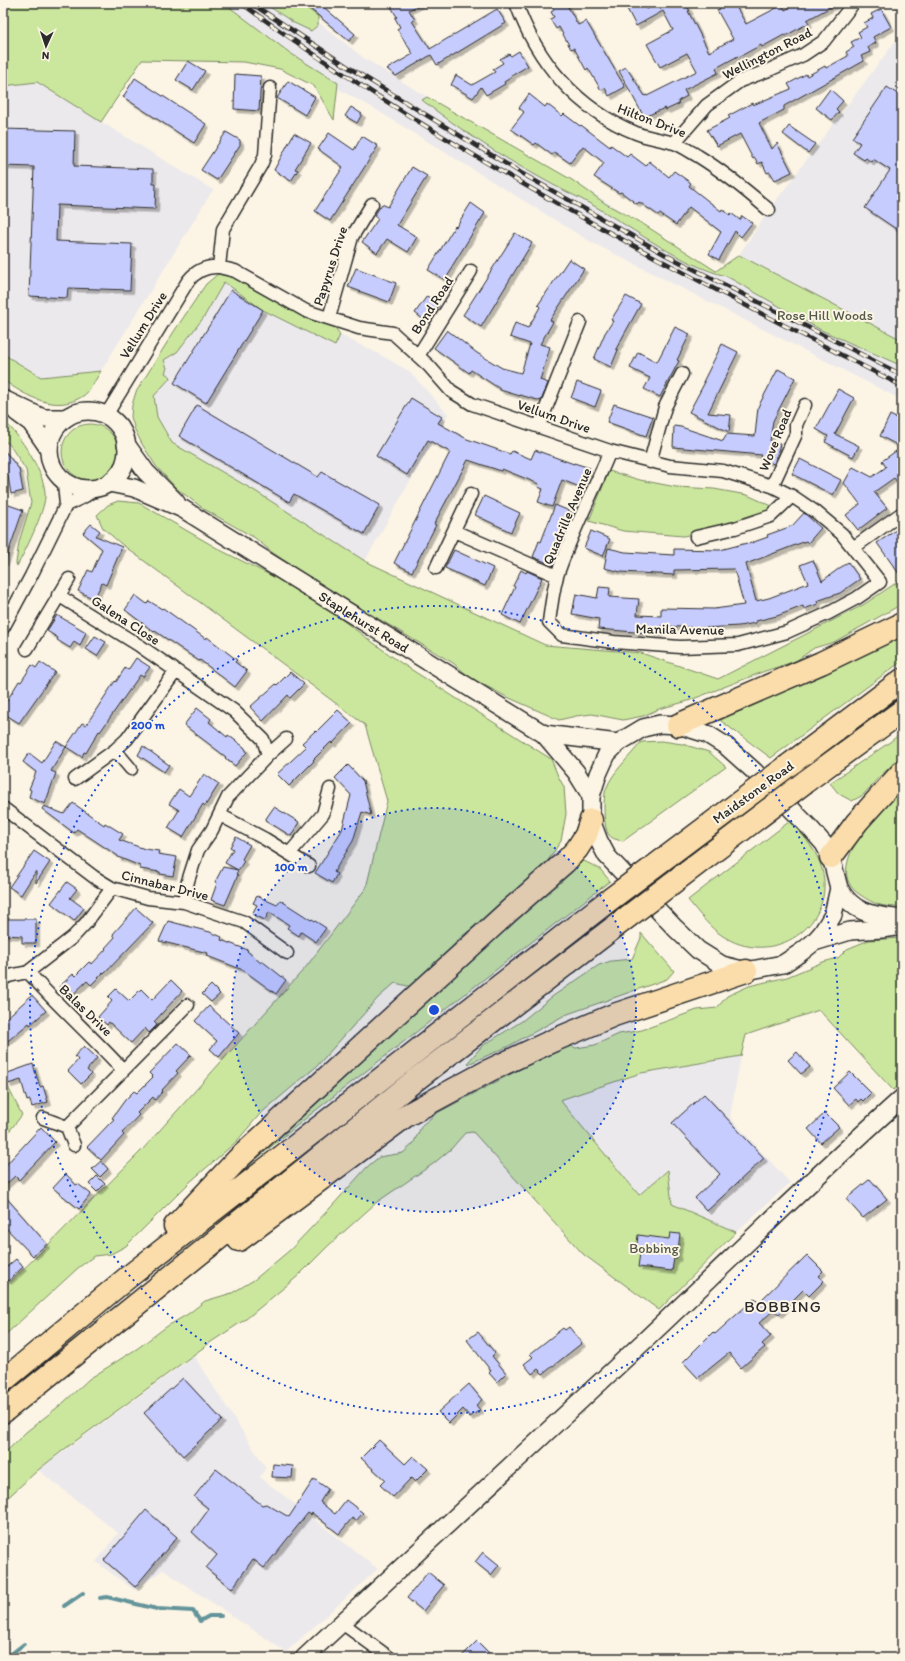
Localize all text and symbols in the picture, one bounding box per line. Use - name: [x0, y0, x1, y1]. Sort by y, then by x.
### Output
- street label: Wellington Road: [720, 23, 815, 83]
- north arrow: [26, 26, 66, 66]
- text: N: [41, 49, 50, 62]
- street label: Hilton Drive: [615, 100, 689, 141]
- street label: Papyrus Drive: [310, 224, 351, 308]
- street label: Bond Road: [407, 273, 458, 337]
- street label: Vellum Drive: [116, 288, 171, 362]
- park label: Rose Hill Woods: [777, 307, 873, 324]
- street label: Vellum Drive: [515, 396, 593, 437]
- street label: Wove Road: [755, 406, 796, 474]
- street label: Quadrille Avenue: [539, 465, 596, 567]
- street label: Staplehurst Road: [315, 588, 412, 657]
- street label: Galena Close: [88, 592, 164, 649]
- street label: Manila Avenue: [636, 620, 725, 639]
- text: 200 m: [131, 718, 166, 732]
- street label: Maidstone Road: [709, 757, 798, 828]
- text: 100 m: [274, 860, 308, 874]
- street label: Cinnabar Drive: [119, 866, 211, 905]
- street label: Balas Drive: [55, 981, 116, 1040]
- centre of rings: [427, 1003, 441, 1017]
- park label: Bobbing: [629, 1240, 680, 1257]
- district label: BOBBING: [744, 1297, 822, 1316]

